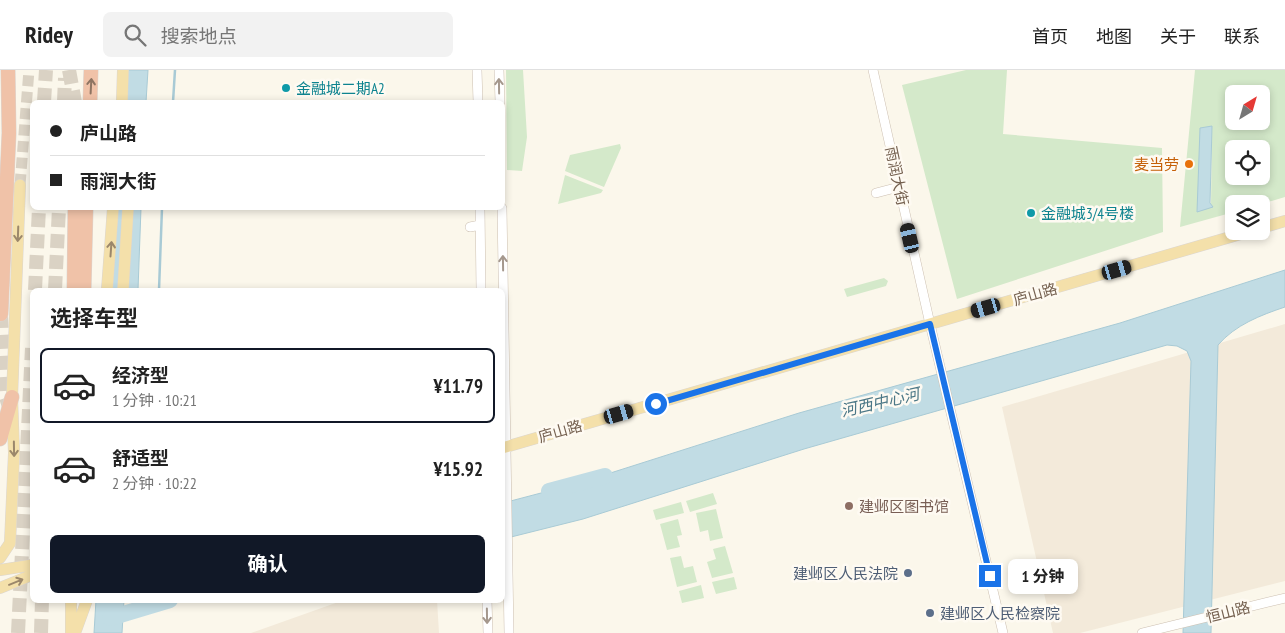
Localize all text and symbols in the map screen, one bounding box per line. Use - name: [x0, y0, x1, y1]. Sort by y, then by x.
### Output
- search box: [103, 12, 453, 57]
- text: Ridey: [25, 19, 73, 50]
- icon: search: [121, 21, 149, 49]
- text: 搜索地点: [161, 24, 237, 48]
- text: 首页: [1032, 25, 1068, 48]
- text: 地图: [1096, 25, 1132, 48]
- text: 关于: [1160, 25, 1196, 48]
- text: 联系: [1224, 25, 1260, 48]
- one-way arrow: [86, 79, 95, 95]
- place label: 金融城二期A2: [296, 79, 385, 98]
- one-way arrow: [495, 79, 504, 95]
- marker: 金融城二期A2: [280, 82, 292, 94]
- north arrow: [1225, 85, 1270, 130]
- map controls: [1225, 85, 1270, 240]
- text: 庐山路: [80, 121, 137, 145]
- button: locate: [1225, 140, 1270, 185]
- street label: 雨润大街: [881, 145, 913, 207]
- place label: 麦当劳: [1134, 155, 1179, 174]
- marker: 麦当劳: [1183, 158, 1195, 170]
- text: 雨润大街: [80, 169, 156, 193]
- button: layers: [1225, 195, 1270, 240]
- place label: 金融城3/4号楼: [1041, 204, 1134, 223]
- marker: 金融城3/4号楼: [1025, 207, 1037, 219]
- car: [899, 222, 920, 254]
- one-way arrow: [13, 226, 23, 242]
- one-way arrow: [106, 241, 115, 257]
- one-way arrow: [498, 256, 508, 272]
- car: [1100, 259, 1133, 281]
- street label: 庐山路: [1011, 279, 1059, 309]
- car: [969, 297, 1002, 319]
- text: 选择车型: [50, 304, 138, 332]
- icon: car: [52, 363, 97, 408]
- text: 经济型: [112, 363, 169, 387]
- text: ¥11.79: [434, 374, 483, 398]
- water label: 河西中心河: [839, 383, 924, 421]
- text: 1 分钟 · 10:21: [112, 390, 197, 410]
- route start: [645, 393, 667, 415]
- car: [602, 403, 635, 425]
- street label: 庐山路: [536, 416, 584, 446]
- one-way arrow: [9, 440, 19, 457]
- icon: car: [52, 446, 97, 491]
- text: 舒适型: [112, 446, 169, 470]
- text: ¥15.92: [434, 457, 483, 481]
- text: 2 分钟 · 10:22: [112, 473, 197, 493]
- place label: 建邺区图书馆: [859, 497, 949, 516]
- marker: 建邺区图书馆: [843, 500, 855, 512]
- button: 确认: [50, 535, 485, 593]
- callout: 1 分钟: [1008, 558, 1078, 594]
- place label: 建邺区人民法院: [793, 564, 898, 583]
- route end: [979, 565, 1001, 587]
- text: 1 分钟: [1022, 566, 1064, 586]
- marker: 建邺区人民法院: [902, 567, 914, 579]
- one-way arrow: [8, 577, 23, 586]
- street label: 恒山路: [1204, 597, 1252, 627]
- place label: 建邺区人民检察院: [940, 604, 1060, 623]
- marker: 建邺区人民检察院: [924, 607, 936, 619]
- one-way arrow: [483, 608, 492, 624]

